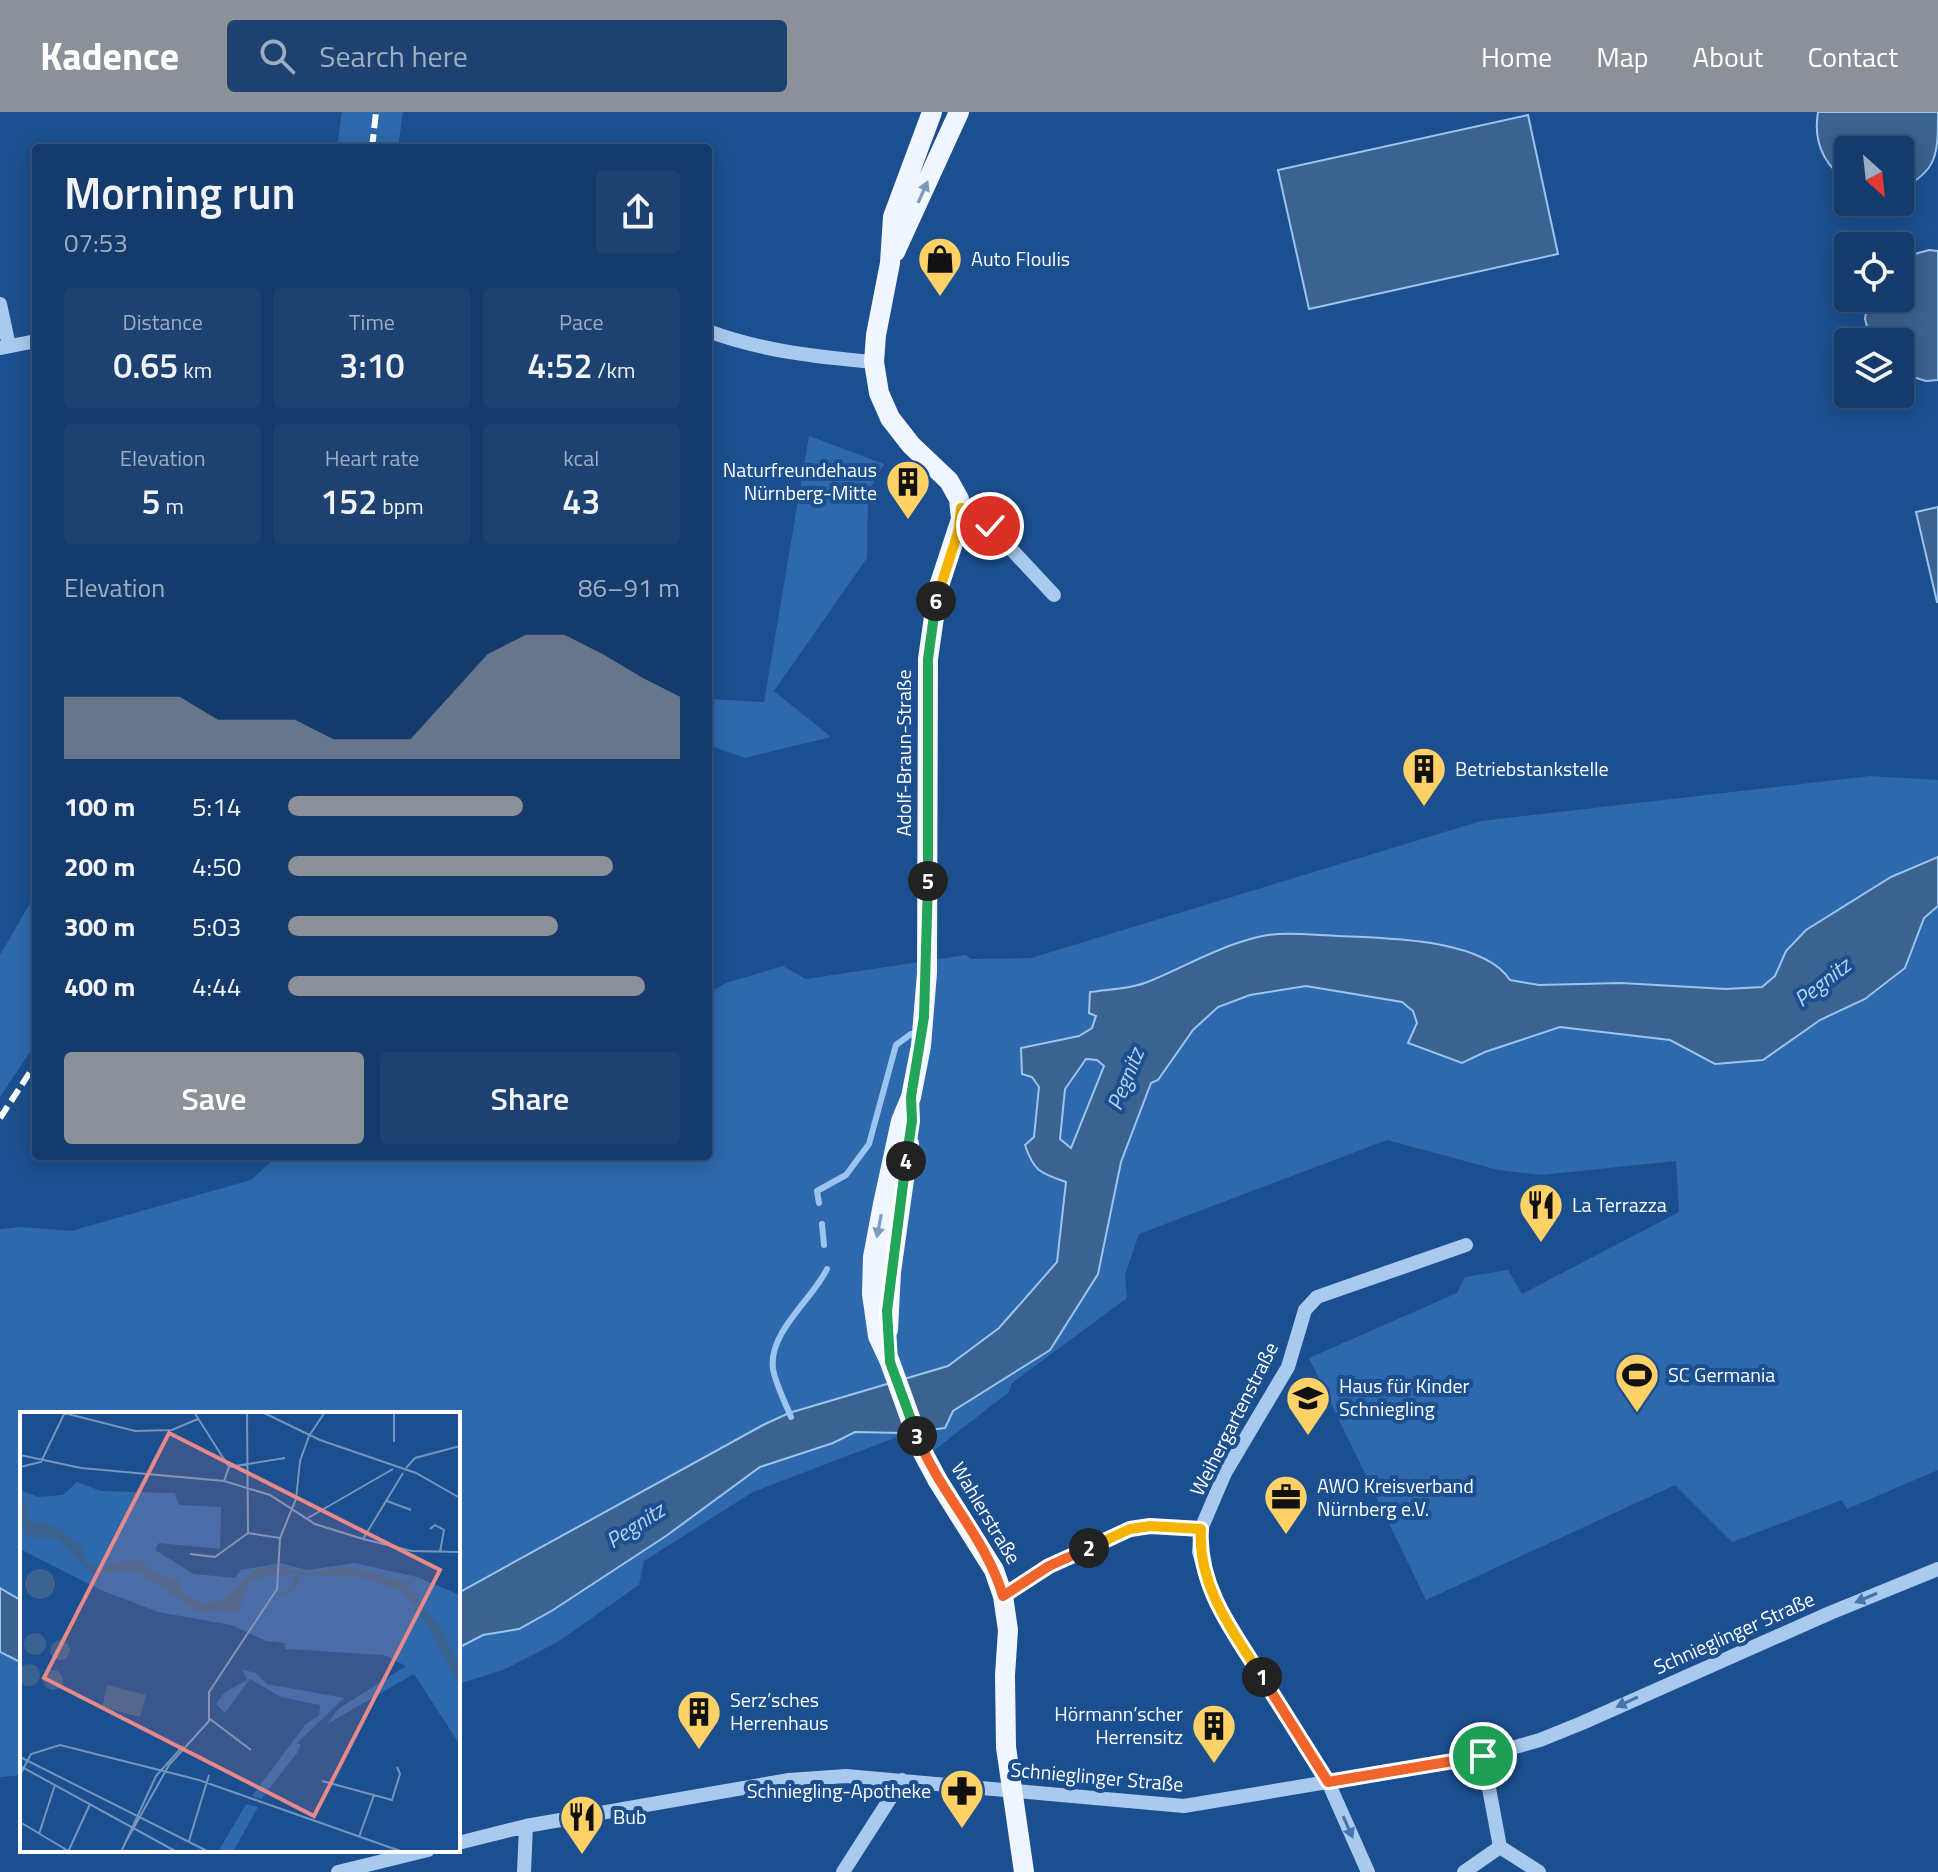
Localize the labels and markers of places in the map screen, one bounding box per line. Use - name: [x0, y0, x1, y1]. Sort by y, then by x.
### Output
- shop icon: Auto Floulis: [916, 235, 964, 298]
- place label: Auto Floulis: [971, 243, 1070, 274]
- place label: Naturfreundehaus Nürnberg-Mitte: [723, 454, 877, 508]
- building icon: Naturfreundehaus Nürnberg-Mitte: [884, 458, 932, 521]
- pin: [956, 492, 1024, 560]
- pin: 6: [916, 581, 956, 621]
- building icon: Betriebstankstelle: [1400, 745, 1448, 808]
- place label: Betriebstankstelle: [1455, 753, 1609, 784]
- pin: 5: [908, 861, 948, 901]
- pin: 4: [886, 1141, 926, 1181]
- restaurant icon: La Terrazza: [1517, 1181, 1565, 1244]
- place label: La Terrazza: [1572, 1189, 1667, 1220]
- sports icon: SC Germania: [1613, 1351, 1661, 1414]
- place label: SC Germania: [1668, 1359, 1775, 1390]
- place label: Haus für Kinder Schniegling: [1339, 1370, 1470, 1424]
- school or university icon: Haus für Kinder Schniegling: [1284, 1374, 1332, 1437]
- pin: 3: [897, 1416, 937, 1456]
- place label: AWO Kreisverband Nürnberg e.V.: [1317, 1470, 1474, 1524]
- office icon: AWO Kreisverband Nürnberg e.V.: [1262, 1473, 1310, 1536]
- pin: 2: [1069, 1528, 1109, 1568]
- pin: 1: [1242, 1657, 1282, 1697]
- place label: Serz’sches Herrenhaus: [730, 1684, 829, 1738]
- building icon: Serz’sches Herrenhaus: [675, 1688, 723, 1751]
- place label: Hörmann’scher Herrensitz: [1054, 1698, 1183, 1752]
- building icon: Hörmann’scher Herrensitz: [1190, 1702, 1238, 1765]
- pin: [1449, 1722, 1517, 1790]
- pharmacy icon: Schniegling-Apotheke: [938, 1767, 986, 1830]
- place label: Schniegling-Apotheke: [747, 1775, 931, 1806]
- restaurant icon: Bub: [558, 1793, 606, 1856]
- place label: Bub: [613, 1801, 646, 1832]

